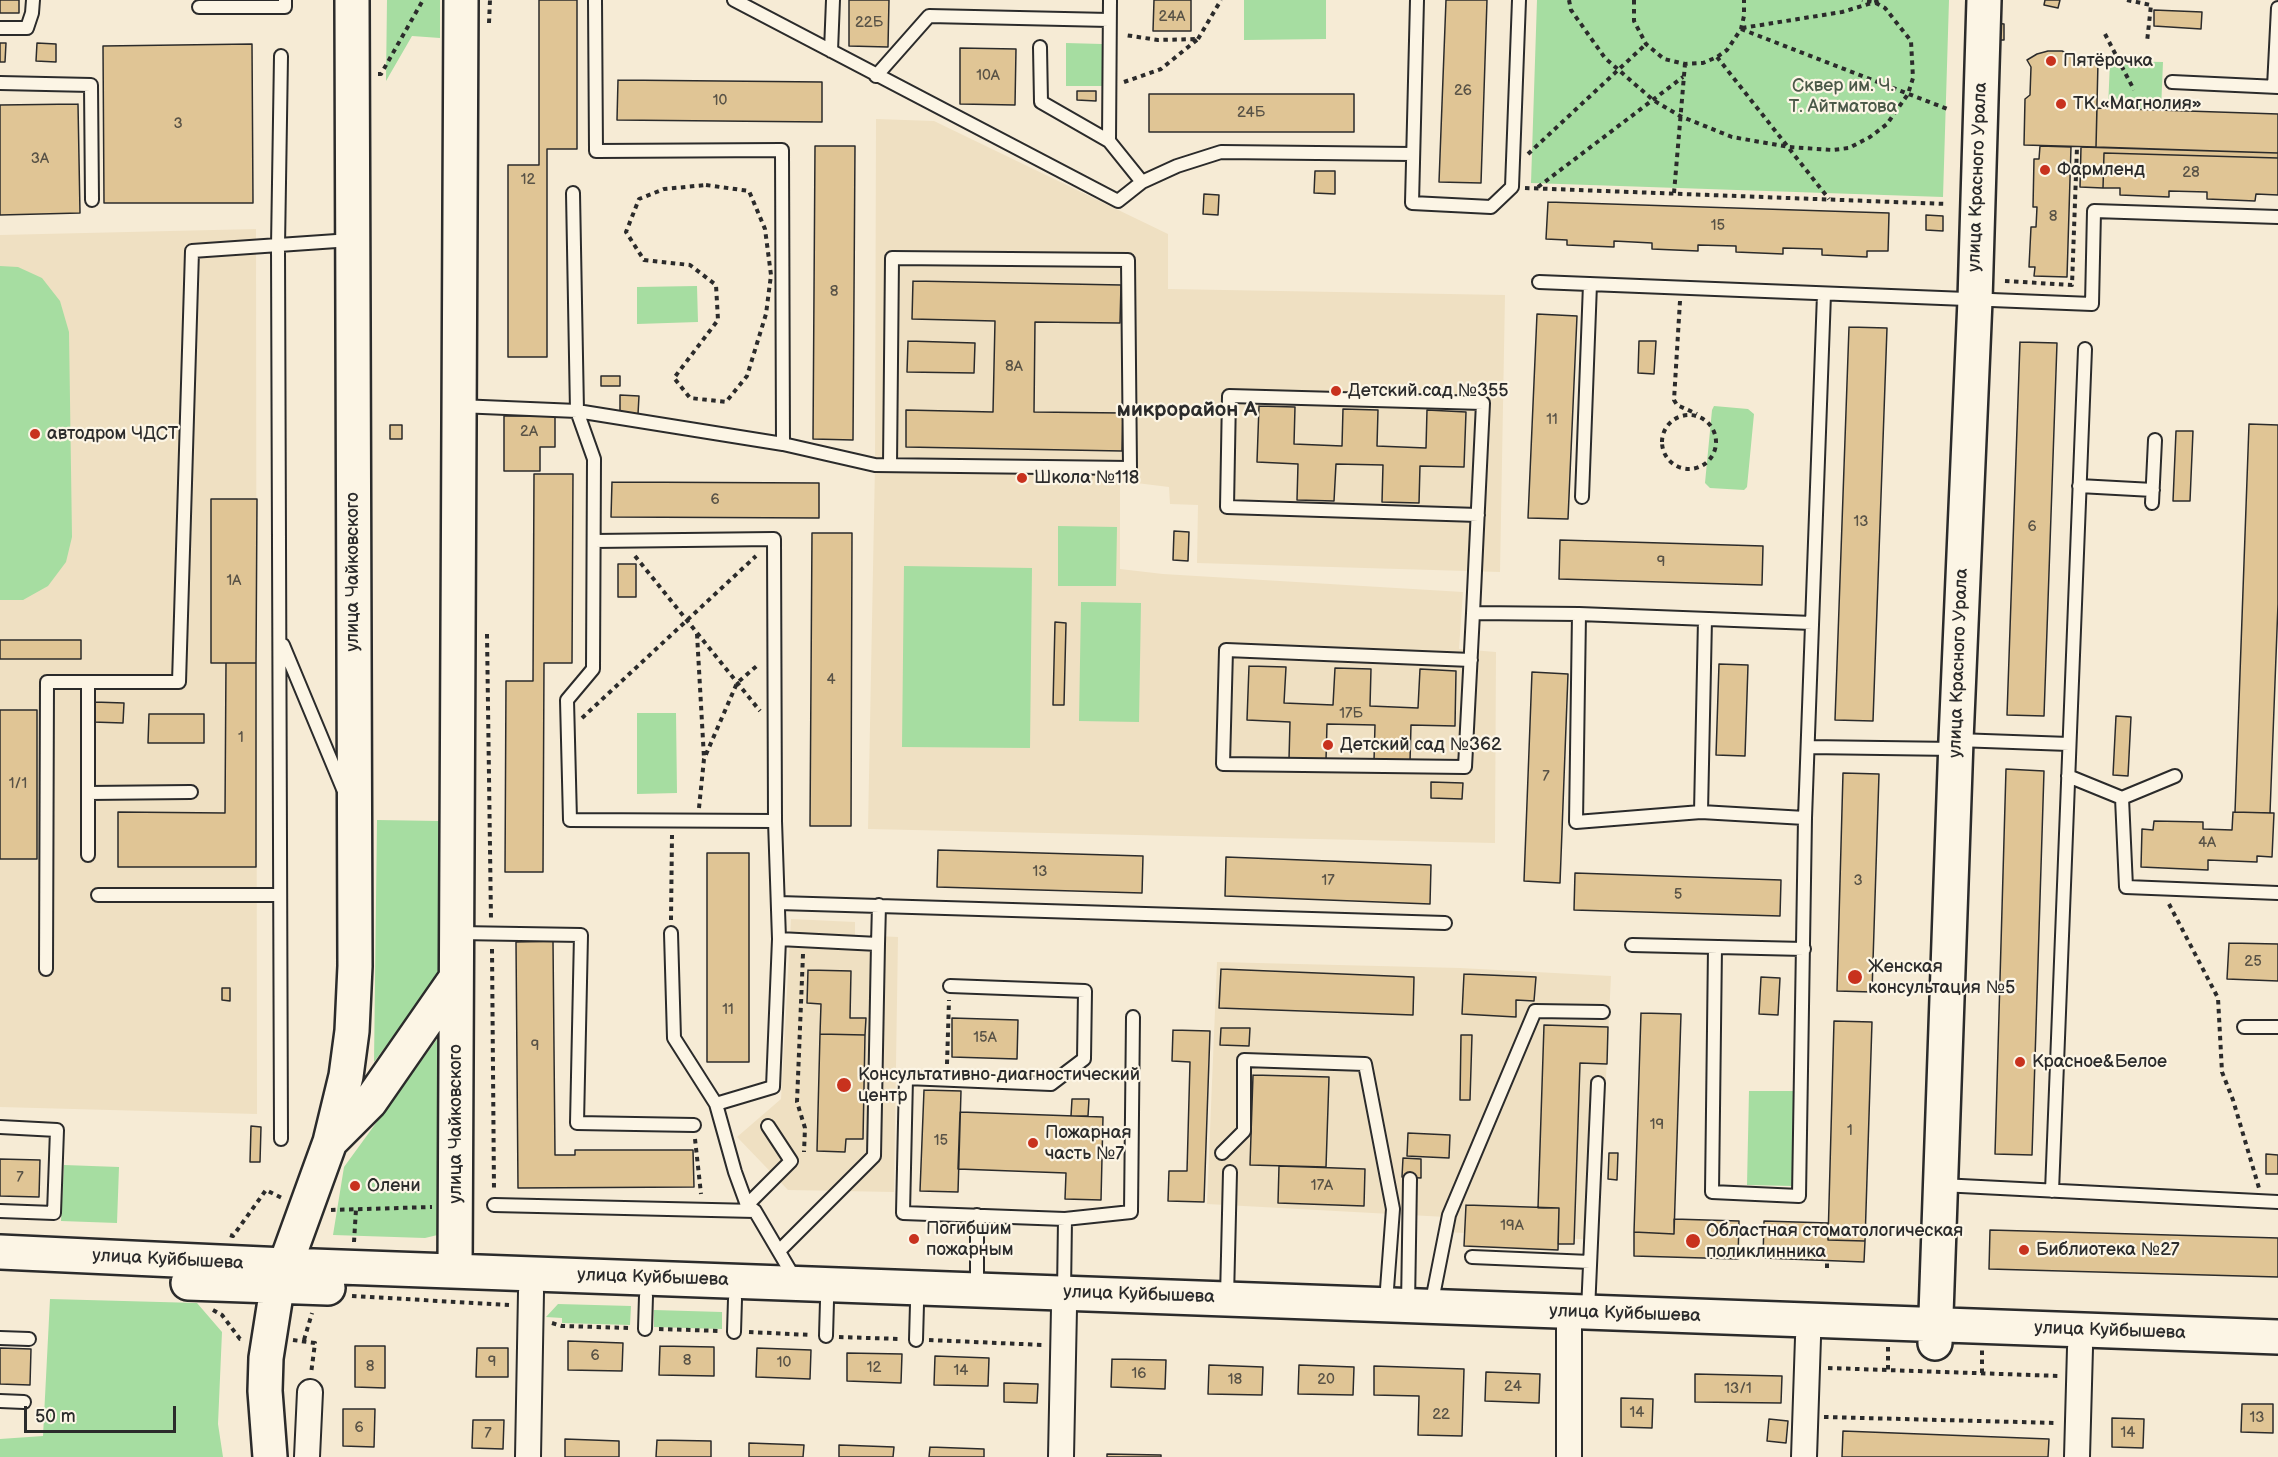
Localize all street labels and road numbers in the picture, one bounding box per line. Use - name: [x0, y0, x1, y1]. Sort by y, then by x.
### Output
- street label: улица Красного Урала: [1964, 82, 1992, 272]
- street label: улица Чайковского: [342, 492, 364, 652]
- street label: улица Красного Урала: [1945, 568, 1973, 758]
- street label: улица Чайковского: [445, 1044, 467, 1204]
- street label: улица Куйбышева: [92, 1245, 244, 1275]
- street label: улица Куйбышева: [577, 1265, 729, 1291]
- street label: улица Куйбышева: [1063, 1282, 1215, 1308]
- street label: улица Куйбышева: [1549, 1301, 1701, 1327]
- street label: улица Куйбышева: [2034, 1318, 2186, 1344]

